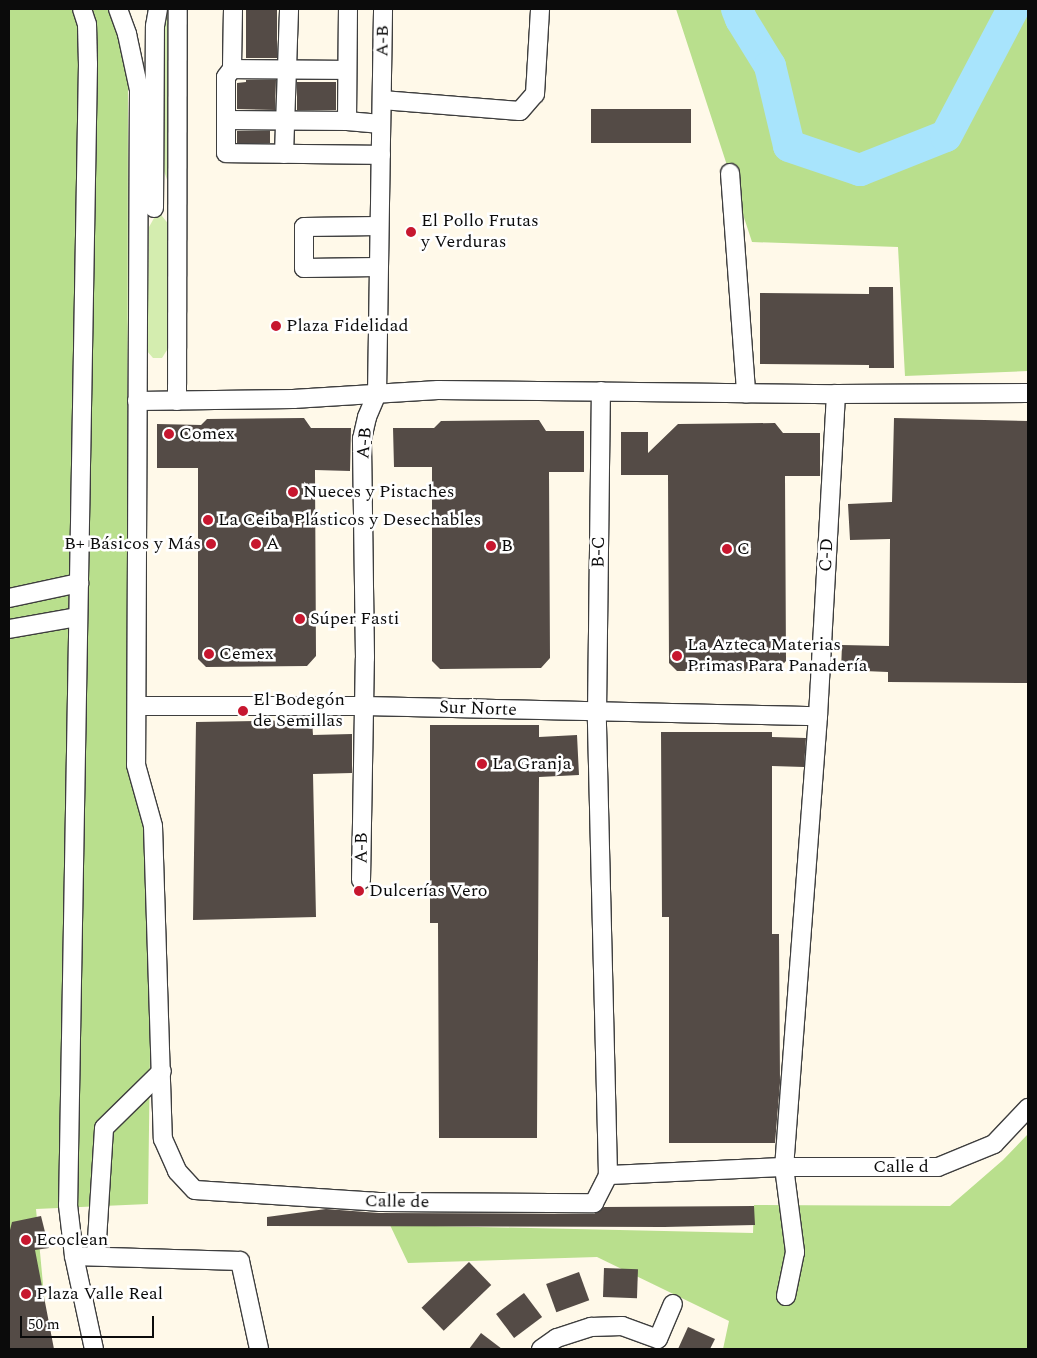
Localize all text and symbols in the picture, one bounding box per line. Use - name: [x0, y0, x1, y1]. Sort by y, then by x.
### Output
- street label: A-B: [372, 25, 394, 57]
- place label: El Pollo Frutas y Verduras: [421, 211, 539, 253]
- marker: El Pollo Frutas y Verduras: [405, 226, 417, 238]
- place label: Plaza Fidelidad: [286, 315, 409, 337]
- marker: Plaza Fidelidad: [270, 320, 282, 332]
- place label: Comex: [179, 423, 235, 445]
- street label: A-B: [353, 426, 377, 460]
- marker: Comex: [163, 428, 175, 440]
- place label: Nueces y Pistaches: [303, 481, 454, 503]
- marker: Nueces y Pistaches: [287, 486, 299, 498]
- place label: La Ceiba Plásticos y Desechables: [218, 509, 481, 531]
- marker: La Ceiba Plásticos y Desechables: [202, 514, 214, 526]
- place label: B+ Básicos y Más: [64, 533, 201, 555]
- place label: A: [266, 533, 279, 555]
- place label: B: [501, 535, 513, 557]
- street label: B-C: [588, 536, 610, 568]
- marker: B+ Básicos y Más: [205, 538, 217, 550]
- marker: A: [250, 538, 262, 550]
- place label: C: [737, 538, 750, 560]
- street label: C-D: [815, 538, 839, 572]
- marker: B: [485, 540, 497, 552]
- marker: C: [721, 543, 733, 555]
- place label: Súper Fasti: [310, 608, 399, 630]
- marker: Súper Fasti: [294, 613, 306, 625]
- place label: La Azteca Materias Primas Para Panadería: [687, 635, 868, 678]
- place label: Cemex: [219, 643, 274, 665]
- marker: Cemex: [203, 648, 215, 660]
- marker: La Azteca Materias Primas Para Panadería: [671, 650, 683, 662]
- place label: El Bodegón de Semillas: [253, 690, 345, 732]
- street label: Sur Norte: [439, 697, 517, 721]
- marker: El Bodegón de Semillas: [237, 705, 249, 717]
- place label: La Granja: [492, 753, 571, 775]
- marker: La Granja: [476, 758, 488, 770]
- street label: A-B: [351, 832, 373, 864]
- place label: Dulcerías Vero: [369, 880, 488, 902]
- marker: Dulcerías Vero: [353, 885, 365, 897]
- street label: Calle d: [873, 1156, 929, 1178]
- street label: Calle de: [365, 1191, 429, 1213]
- place label: Ecoclean: [36, 1229, 108, 1251]
- marker: Ecoclean: [20, 1234, 32, 1246]
- place label: Plaza Valle Real: [36, 1283, 163, 1305]
- marker: Plaza Valle Real: [20, 1288, 32, 1300]
- scale bar: [22, 1306, 156, 1338]
- text: 50 m: [28, 1313, 60, 1336]

